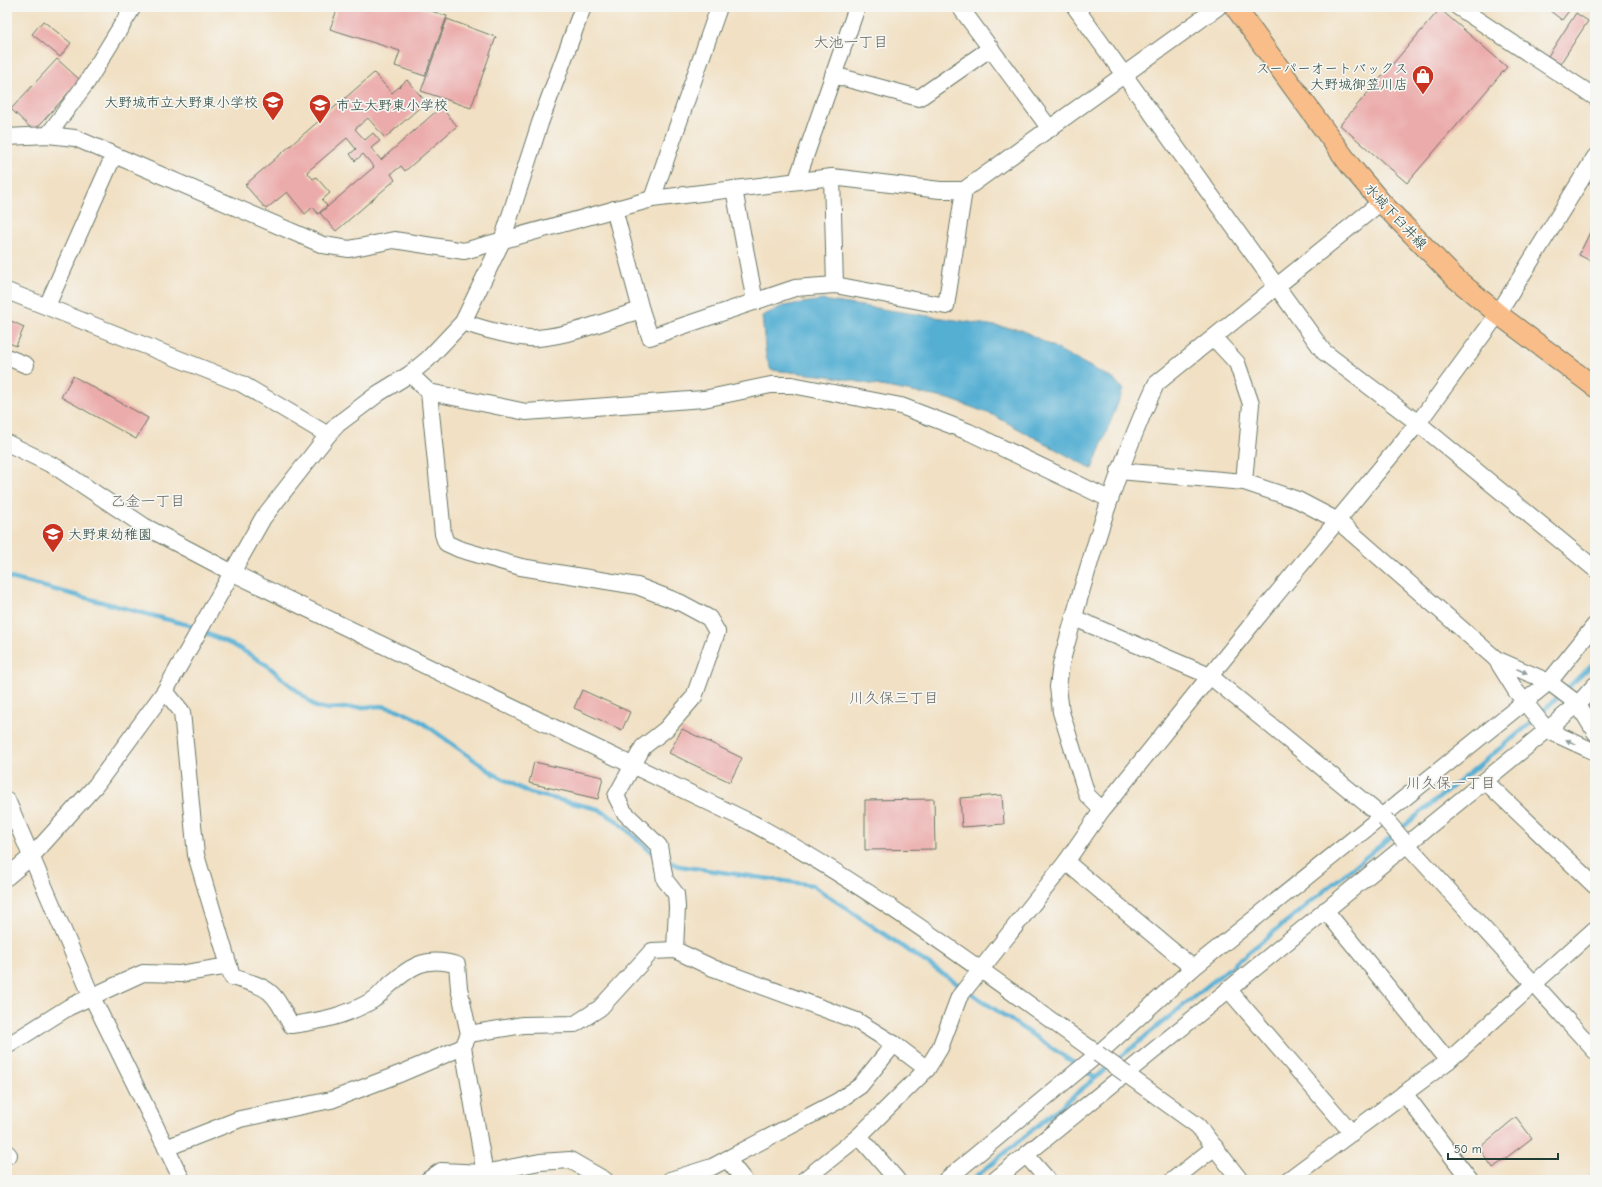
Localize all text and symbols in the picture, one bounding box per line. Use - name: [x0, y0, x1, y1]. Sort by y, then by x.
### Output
- district label: 大池一丁目: [813, 33, 889, 51]
- place label: スーパーオートバックス 大野城御笠川店: [1256, 60, 1408, 93]
- shop icon: スーパーオートバックス 大野城御笠川店: [1410, 63, 1436, 96]
- school or university icon: 大野城市立大野東小学校: [260, 89, 286, 122]
- school or university icon: 市立大野東小学校: [307, 92, 333, 125]
- place label: 大野城市立大野東小学校: [104, 94, 258, 111]
- place label: 市立大野東小学校: [336, 97, 448, 114]
- street label: 水城下臼井線: [1361, 180, 1430, 253]
- district label: 乙金一丁目: [110, 492, 186, 510]
- school or university icon: 大野東幼稚園: [40, 521, 66, 554]
- place label: 大野東幼稚園: [68, 526, 152, 543]
- one-way arrow: [1517, 668, 1529, 674]
- district label: 川久保三丁目: [849, 689, 939, 707]
- one-way arrow: [1565, 739, 1576, 745]
- district label: 川久保一丁目: [1406, 774, 1496, 792]
- scale bar: [1448, 1135, 1558, 1161]
- text: 50 m: [1454, 1142, 1482, 1156]

